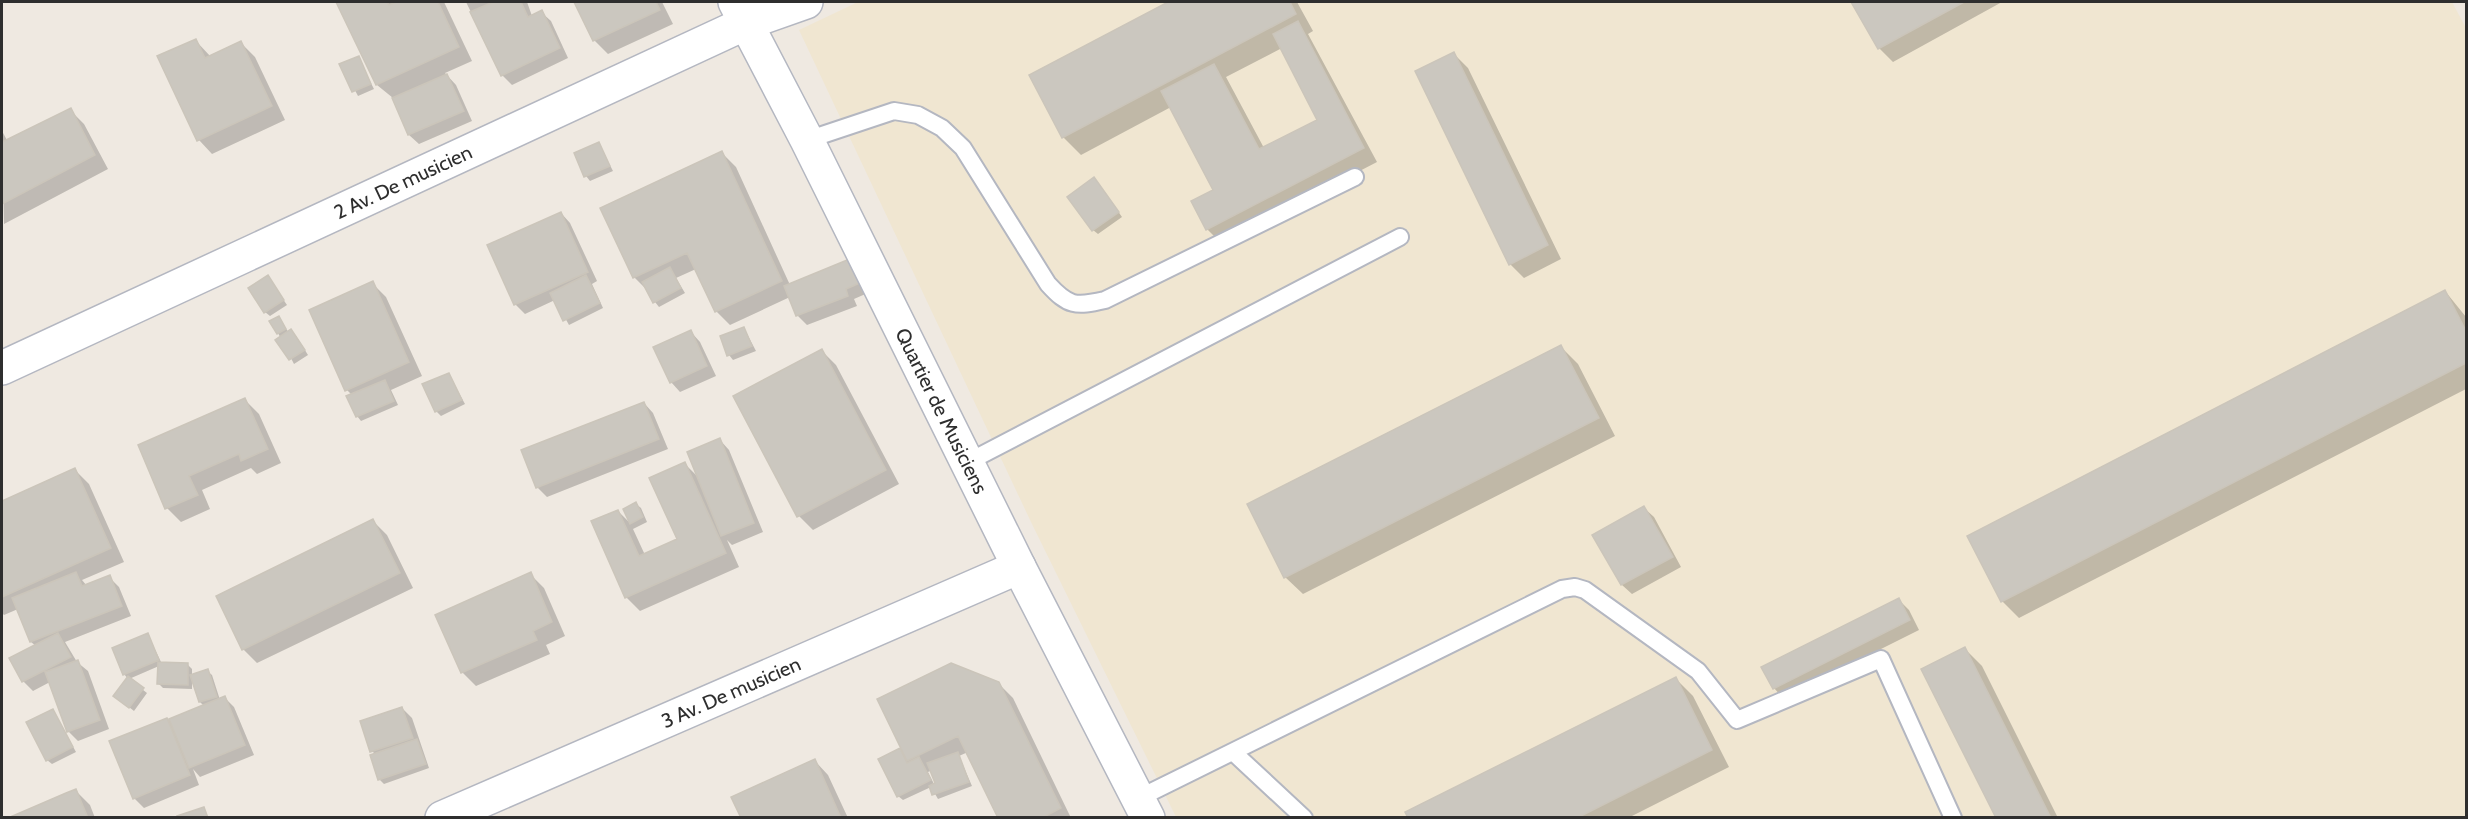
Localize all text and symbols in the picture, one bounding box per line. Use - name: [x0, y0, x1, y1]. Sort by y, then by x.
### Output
- street label: 2 Av. De musicien: [330, 140, 476, 224]
- street label: Quartier de Musiciens: [890, 324, 993, 498]
- street label: 3 Av. De musicien: [658, 652, 804, 733]

